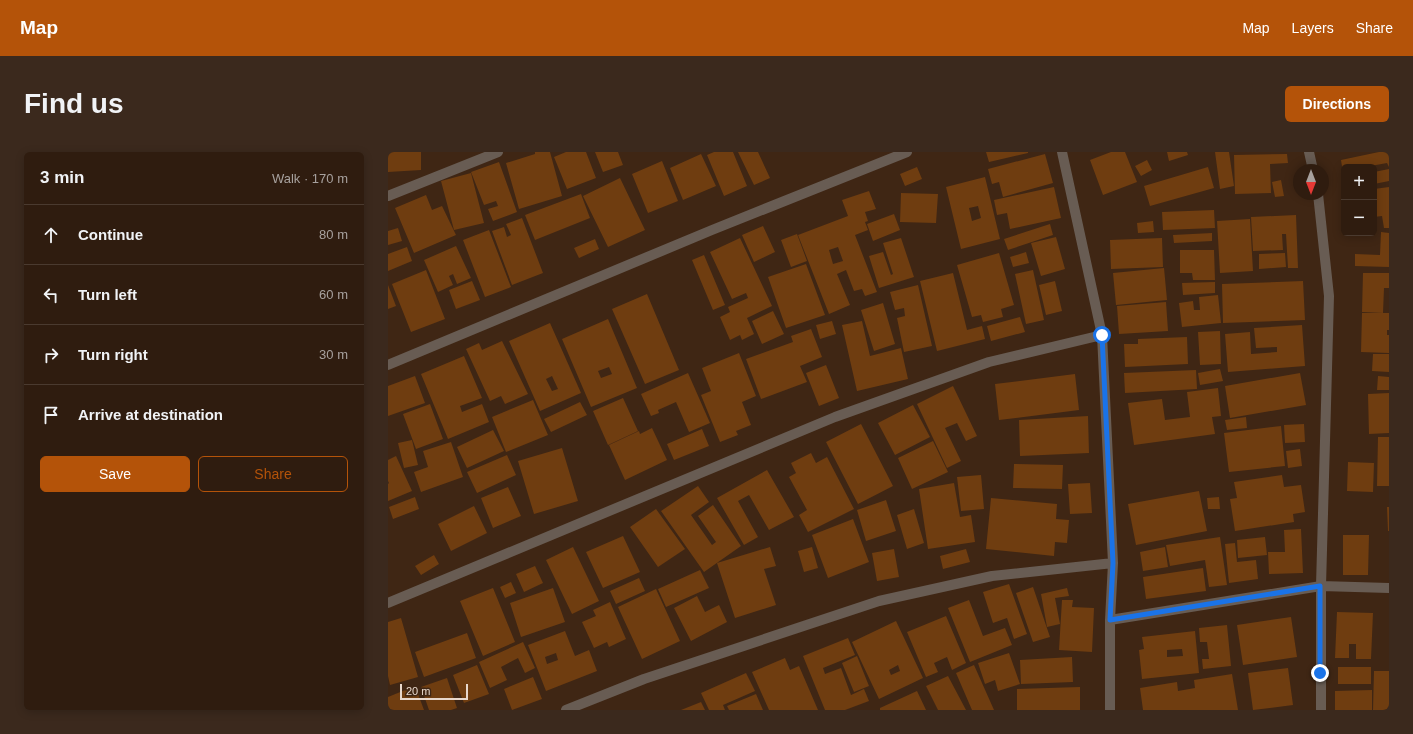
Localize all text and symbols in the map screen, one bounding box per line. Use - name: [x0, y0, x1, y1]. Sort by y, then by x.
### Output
- text: Map: [20, 17, 58, 38]
- text: Map: [1242, 20, 1270, 36]
- text: Layers: [1292, 20, 1334, 36]
- text: Share: [1356, 20, 1393, 36]
- button: Directions: [1285, 86, 1389, 122]
- text: Find us: [24, 88, 124, 119]
- north arrow: [1293, 164, 1329, 200]
- map controls: [1341, 164, 1377, 236]
- button: +: [1341, 164, 1377, 200]
- text: 3 min: [40, 168, 84, 187]
- text: Walk · 170 m: [272, 171, 348, 186]
- button: −: [1341, 200, 1377, 236]
- icon: ahead: [40, 224, 62, 246]
- text: Continue: [78, 226, 143, 243]
- text: 80 m: [319, 227, 348, 242]
- icon: left: [40, 284, 62, 306]
- text: Turn left: [78, 286, 137, 303]
- text: 60 m: [319, 287, 348, 302]
- route start: [1093, 326, 1111, 344]
- icon: right: [40, 344, 62, 366]
- text: Turn right: [78, 346, 148, 363]
- text: 30 m: [319, 347, 348, 362]
- icon: arrive: [40, 404, 62, 426]
- text: Arrive at destination: [78, 406, 223, 423]
- button: Save: [40, 456, 190, 492]
- button: Share: [198, 456, 348, 492]
- route end: [1311, 664, 1329, 682]
- scale bar: [400, 682, 468, 701]
- text: 20 m: [406, 685, 430, 697]

